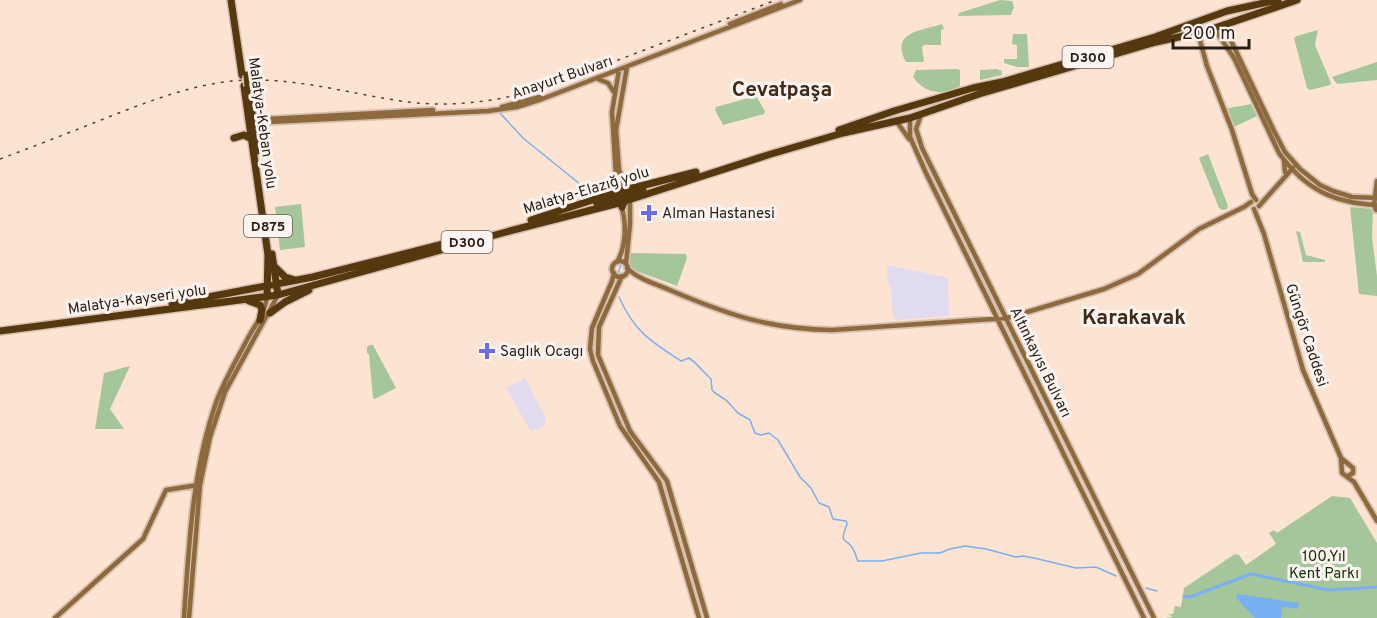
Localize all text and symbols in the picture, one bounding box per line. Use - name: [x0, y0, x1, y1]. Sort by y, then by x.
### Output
- scale bar: [1173, 12, 1250, 50]
- text: 200 m: [1182, 23, 1235, 46]
- road number: D300: [1062, 46, 1114, 68]
- street label: Anayurt Bulvarı: [509, 52, 615, 105]
- street label: Malatya-Keban yolu: [243, 56, 280, 190]
- district label: Cevatpaşa: [732, 77, 832, 104]
- street label: Malatya-Elazığ yolu: [521, 163, 652, 220]
- marker: Alman Hastanesi: [640, 204, 658, 222]
- place label: Alman Hastanesi: [662, 205, 775, 224]
- road number: D875: [244, 215, 292, 237]
- road number: D300: [442, 231, 492, 253]
- street label: Malatya-Kayseri yolu: [67, 281, 208, 320]
- street label: Güngör Caddesi: [1280, 281, 1331, 389]
- street label: Altınkayısı Bulvarı: [1005, 304, 1075, 421]
- district label: Karakavak: [1082, 305, 1186, 332]
- marker: Saglık Ocagı: [478, 342, 496, 360]
- place label: Saglık Ocagı: [500, 343, 583, 362]
- park label: 100.Yıl Kent Parkı: [1289, 548, 1359, 584]

